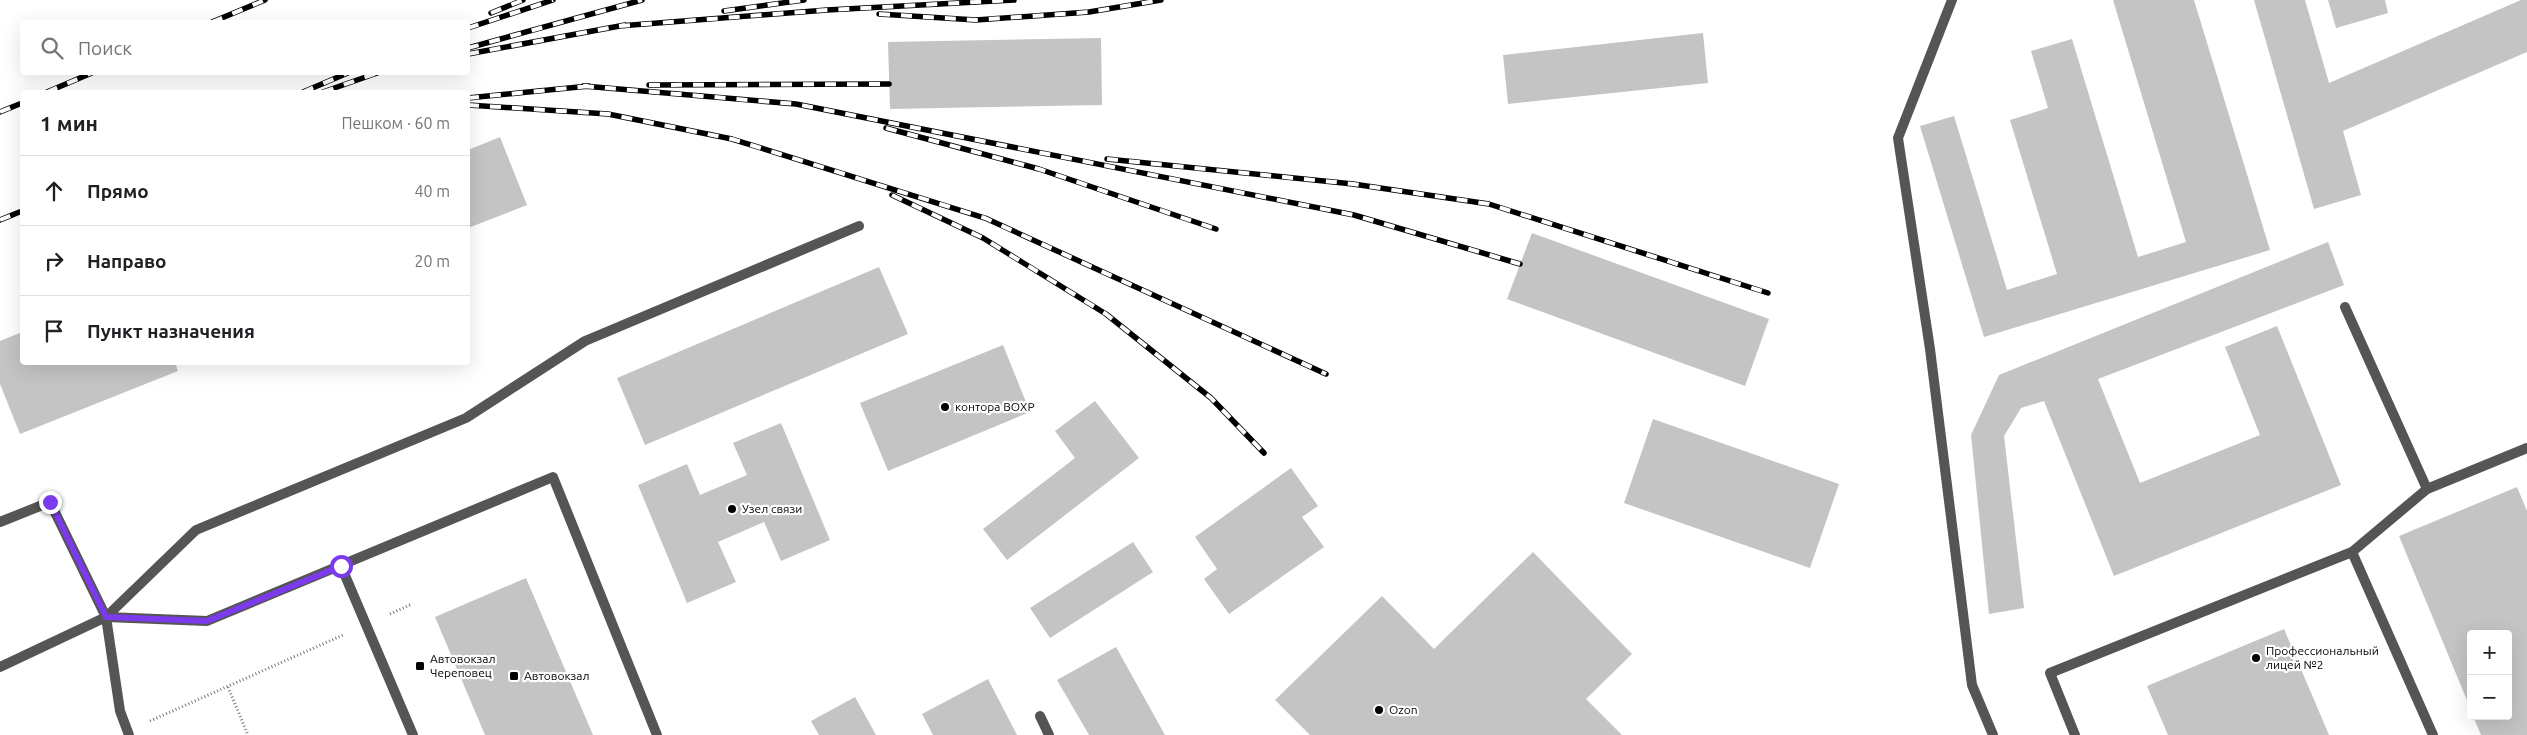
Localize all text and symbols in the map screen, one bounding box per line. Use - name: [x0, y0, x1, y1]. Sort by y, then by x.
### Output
- search box: [20, 20, 470, 75]
- icon: search: [38, 34, 66, 62]
- text: Поиск: [78, 37, 132, 59]
- text: 1 мин: [40, 111, 98, 135]
- text: Пешком · 60 m: [341, 114, 450, 132]
- icon: ahead: [40, 177, 68, 205]
- text: Прямо: [87, 180, 149, 202]
- text: 40 m: [414, 182, 450, 200]
- icon: right: [40, 247, 68, 275]
- text: Направо: [87, 250, 167, 272]
- text: 20 m: [414, 252, 450, 270]
- icon: arrive: [40, 317, 68, 345]
- text: Пункт назначения: [87, 320, 255, 342]
- place label: контора ВОХР: [955, 400, 1035, 413]
- marker: контора ВОХР: [939, 401, 951, 413]
- route end: [39, 491, 62, 514]
- place label: Узел связи: [742, 502, 802, 515]
- marker: Узел связи: [726, 503, 738, 515]
- route start: [330, 555, 353, 578]
- map controls: [2467, 630, 2512, 720]
- button: +: [2467, 630, 2512, 675]
- place label: Профессиональный лицей №2: [2266, 644, 2379, 671]
- place label: Автовокзал Череповец: [430, 652, 496, 679]
- marker: Профессиональный лицей №2: [2250, 652, 2262, 664]
- marker: Автовокзал Череповец: [414, 660, 426, 672]
- place label: Автовокзал: [524, 669, 590, 682]
- marker: Автовокзал: [508, 670, 520, 682]
- button: −: [2467, 675, 2512, 720]
- place label: Ozon: [1389, 703, 1418, 716]
- marker: Ozon: [1373, 704, 1385, 716]

